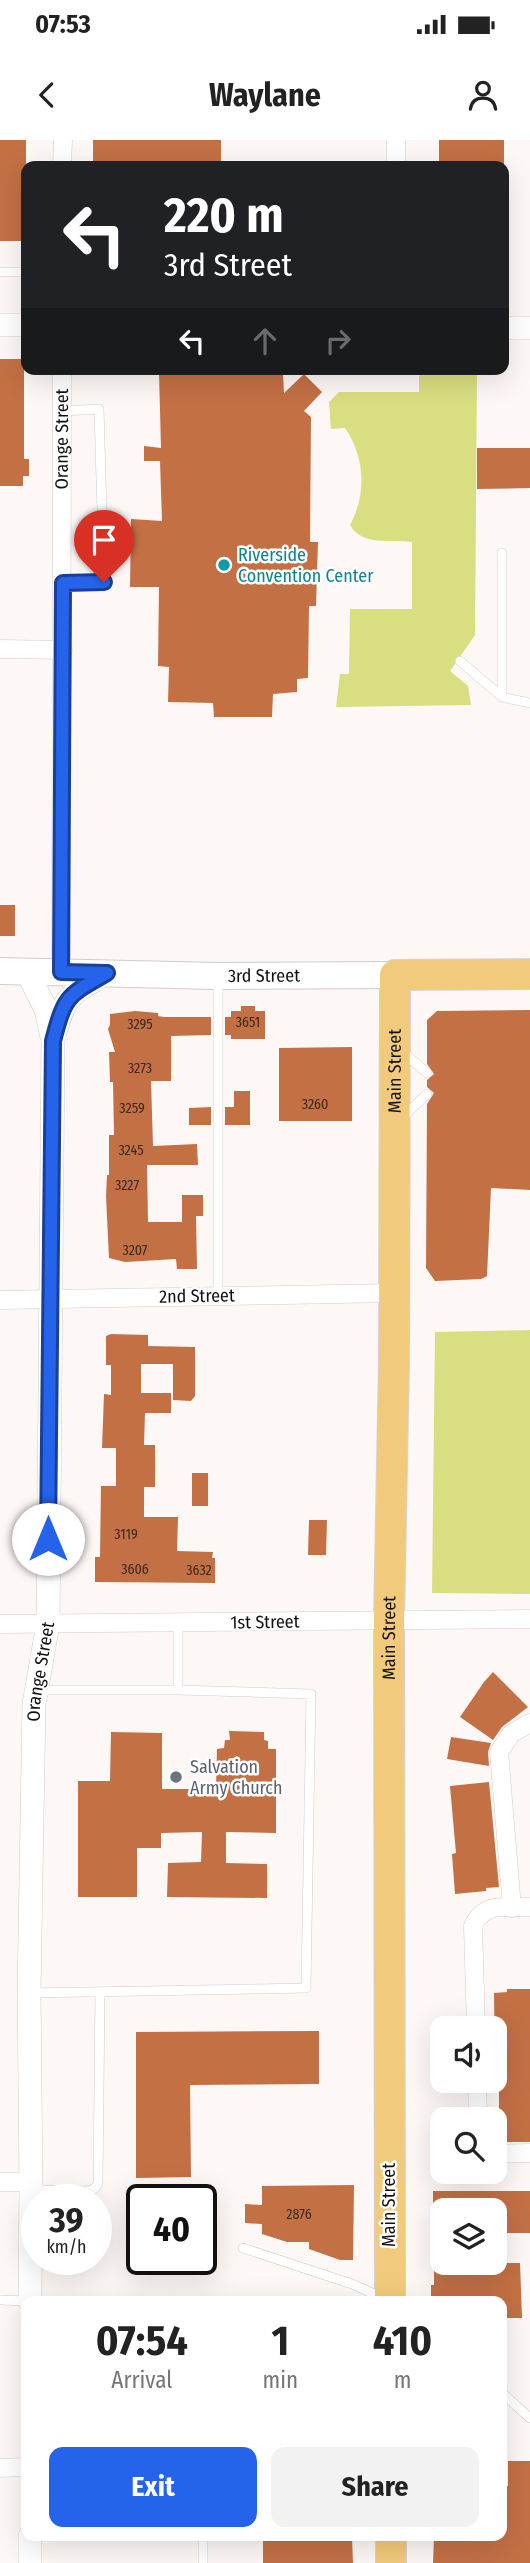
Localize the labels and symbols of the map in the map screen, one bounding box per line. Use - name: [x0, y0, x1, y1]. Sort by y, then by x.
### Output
- street label: Orange Street: [51, 388, 73, 490]
- pin: [74, 510, 134, 582]
- place label: Riverside Convention Center: [238, 544, 374, 587]
- marker: Riverside Convention Center: [216, 557, 232, 573]
- street label: 3rd Street: [228, 965, 300, 987]
- house number: 3651: [236, 1014, 260, 1031]
- house number: 3295: [127, 1016, 153, 1033]
- street label: Main Street: [384, 1029, 406, 1113]
- house number: 3273: [128, 1060, 152, 1077]
- house number: 3260: [302, 1096, 328, 1113]
- house number: 3259: [119, 1100, 145, 1117]
- house number: 3245: [118, 1142, 144, 1159]
- house number: 3227: [115, 1177, 139, 1194]
- house number: 3207: [122, 1242, 148, 1259]
- street label: 2nd Street: [159, 1284, 235, 1308]
- position arrow: [11, 1502, 85, 1576]
- house number: 3119: [114, 1526, 138, 1543]
- house number: 3606: [121, 1561, 149, 1578]
- house number: 3632: [186, 1562, 212, 1579]
- street label: Main Street: [378, 1596, 400, 1680]
- street label: 1st Street: [230, 1610, 300, 1634]
- street label: Orange Street: [23, 1620, 59, 1722]
- place label: Salvation Army Church: [190, 1756, 283, 1799]
- marker: Salvation Army Church: [168, 1769, 184, 1785]
- street label: Main Street: [378, 2163, 400, 2247]
- speed limit sign: 40: [126, 2184, 217, 2275]
- house number: 2876: [286, 2206, 312, 2223]

